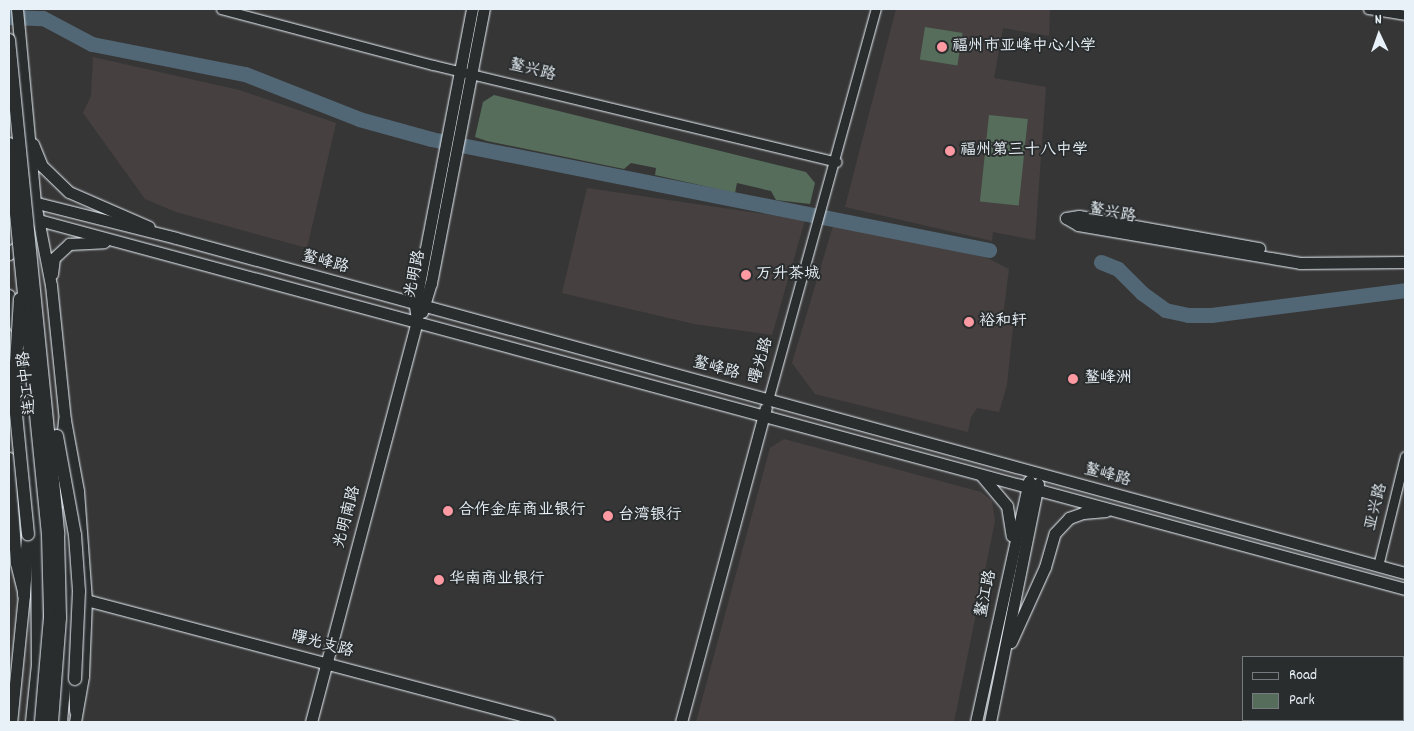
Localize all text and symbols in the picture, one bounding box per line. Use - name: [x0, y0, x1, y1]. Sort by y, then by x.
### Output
- north arrow: [1354, 10, 1404, 60]
- text: N: [1374, 10, 1382, 30]
- place label: 福州市亚峰中心小学: [952, 37, 1096, 57]
- marker: 福州市亚峰中心小学: [936, 41, 948, 53]
- street label: 鳌兴路: [506, 56, 558, 86]
- place label: 福州第三十八中学: [960, 141, 1088, 161]
- marker: 福州第三十八中学: [944, 145, 956, 157]
- street label: 鳌兴路: [1087, 200, 1137, 228]
- street label: 鳌峰路: [299, 248, 351, 278]
- street label: 光明路: [402, 249, 430, 299]
- place label: 万升茶城: [756, 265, 820, 285]
- marker: 万升茶城: [740, 269, 752, 281]
- place label: 裕和轩: [979, 312, 1027, 332]
- marker: 裕和轩: [963, 316, 975, 328]
- street label: 曙光路: [746, 335, 778, 387]
- street label: 连江中路: [15, 350, 41, 416]
- street label: 鳌峰路: [690, 354, 742, 384]
- place label: 鳌峰洲: [1084, 369, 1132, 389]
- marker: 鳌峰洲: [1066, 372, 1080, 386]
- street label: 鳌峰路: [1081, 461, 1133, 491]
- street label: 亚兴路: [1362, 481, 1392, 533]
- street label: 光明南路: [330, 484, 366, 550]
- place label: 合作金库商业银行: [458, 501, 586, 521]
- marker: 合作金库商业银行: [442, 505, 454, 517]
- place label: 台湾银行: [618, 506, 682, 526]
- marker: 台湾银行: [602, 510, 614, 522]
- street label: 鳌江路: [973, 569, 1001, 619]
- place label: 华南商业银行: [449, 570, 545, 590]
- marker: 华南商业银行: [433, 574, 445, 586]
- street label: 曙光支路: [289, 627, 355, 663]
- legend: [1242, 656, 1404, 721]
- text: Road: [1289, 665, 1317, 687]
- text: Park: [1289, 690, 1315, 712]

